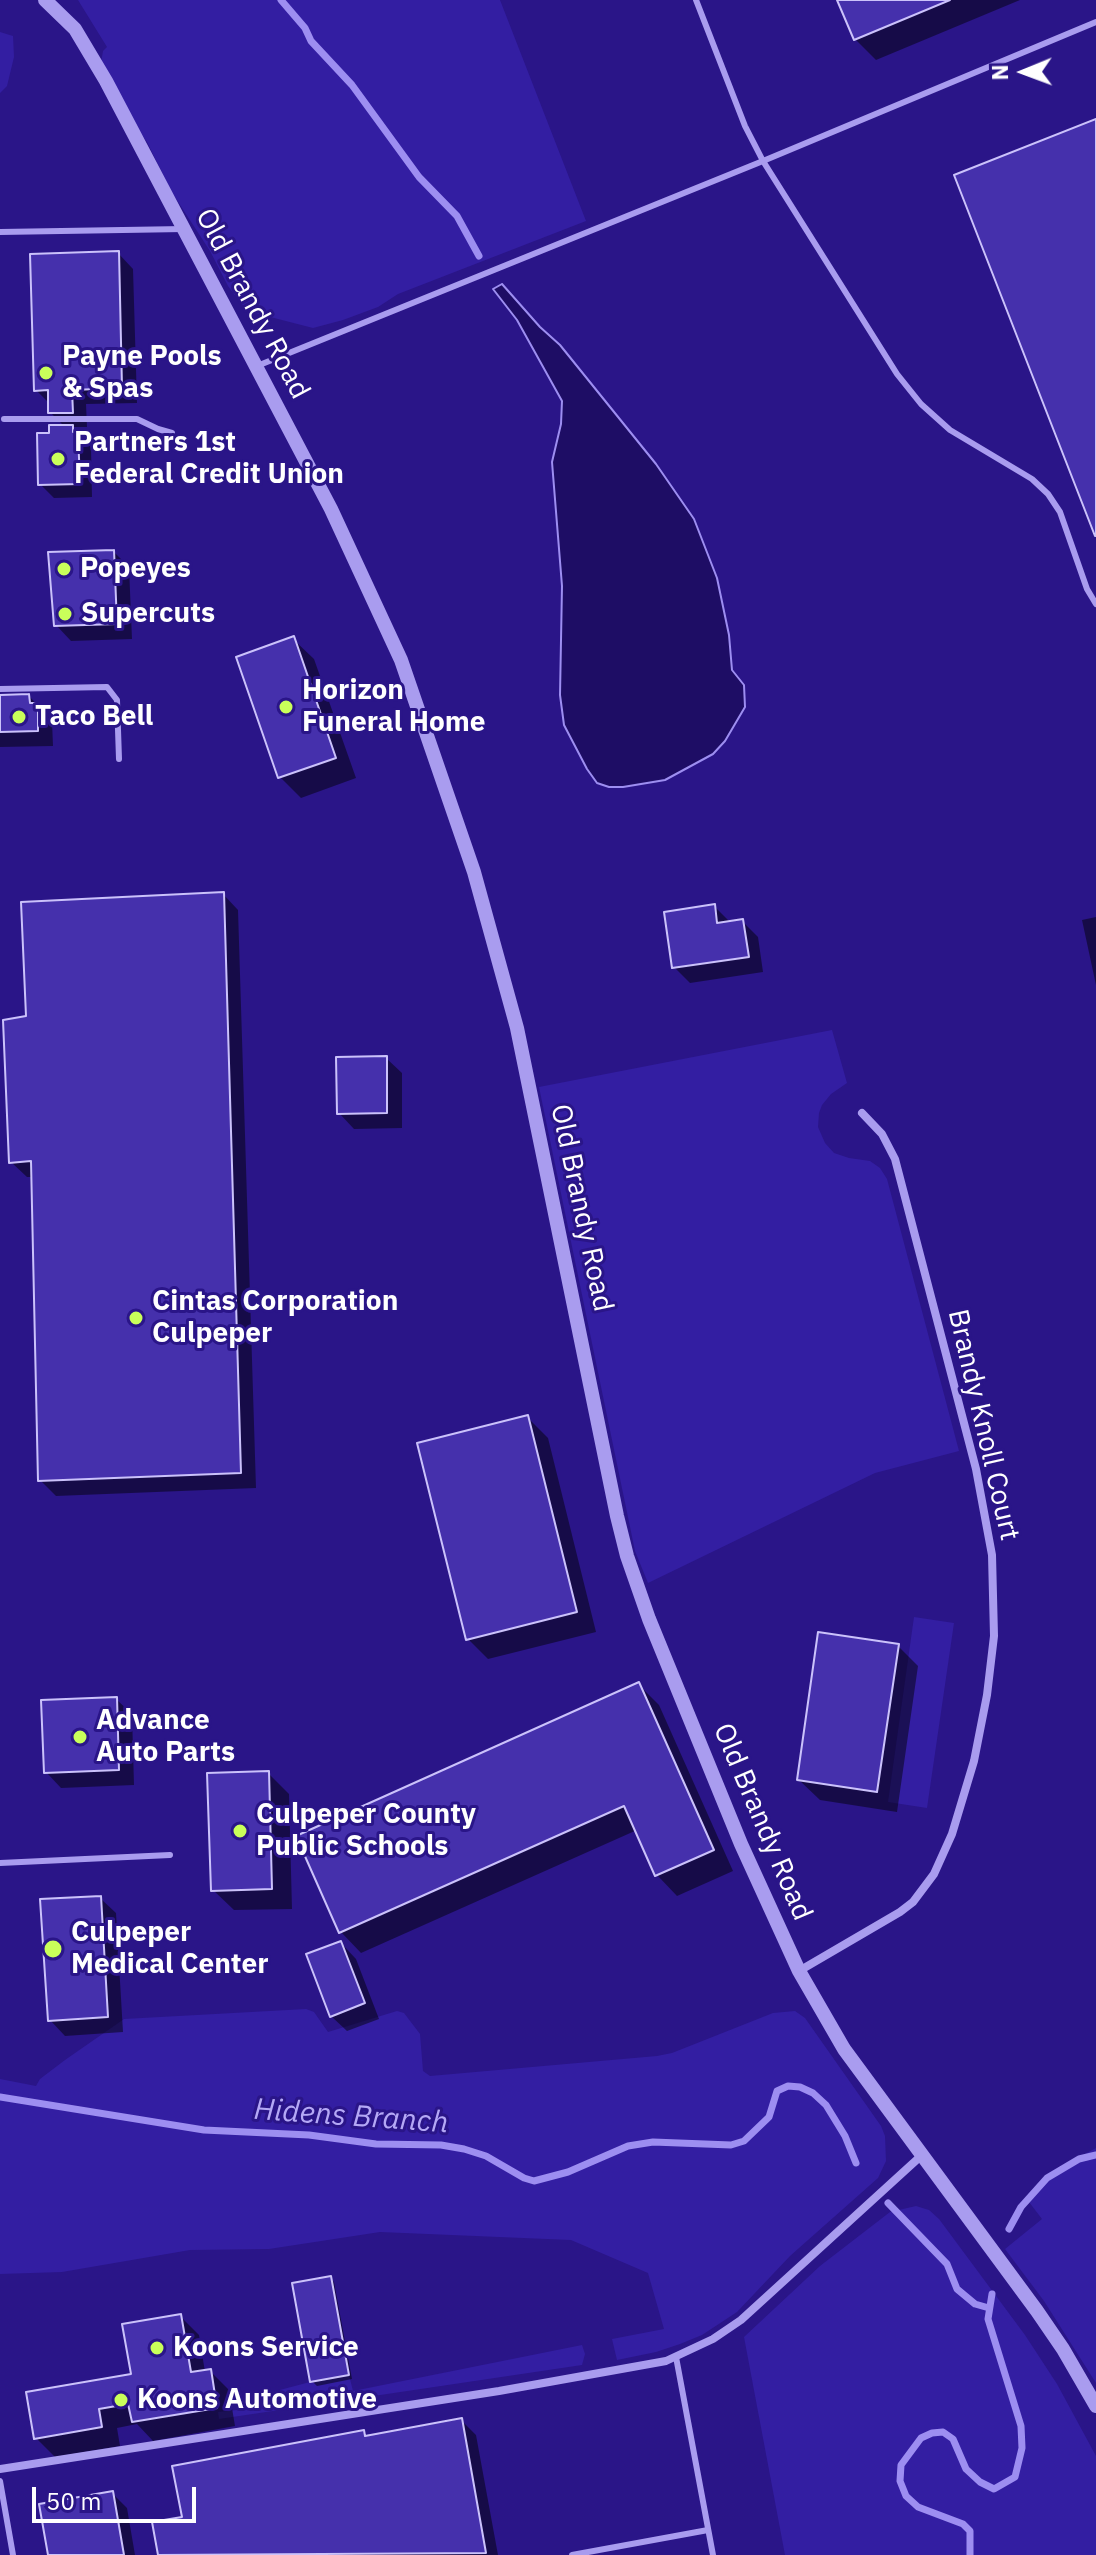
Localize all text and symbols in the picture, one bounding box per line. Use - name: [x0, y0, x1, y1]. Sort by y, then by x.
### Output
- north arrow: [984, 32, 1064, 112]
- text: N: [985, 64, 1014, 81]
- street label: Old Brandy Road: [188, 203, 316, 405]
- place label: Payne Pools & Spas: [62, 340, 222, 406]
- marker: Payne Pools & Spas: [37, 364, 55, 382]
- place label: Partners 1st Federal Credit Union: [74, 426, 344, 492]
- marker: Partners 1st Federal Credit Union: [49, 450, 67, 468]
- place label: Popeyes: [80, 552, 191, 586]
- marker: Popeyes: [55, 560, 73, 578]
- place label: Supercuts: [81, 597, 215, 631]
- marker: Supercuts: [56, 605, 74, 623]
- place label: Horizon Funeral Home: [302, 674, 486, 740]
- marker: Horizon Funeral Home: [277, 698, 295, 716]
- place label: Taco Bell: [35, 700, 153, 734]
- marker: Taco Bell: [10, 708, 28, 726]
- street label: Old Brandy Road: [543, 1101, 619, 1315]
- place label: Cintas Corporation Culpeper: [152, 1285, 398, 1351]
- street label: Brandy Knoll Court: [940, 1306, 1026, 1544]
- marker: Cintas Corporation Culpeper: [127, 1309, 145, 1327]
- place label: Advance Auto Parts: [96, 1704, 235, 1770]
- street label: Old Brandy Road: [705, 1718, 819, 1926]
- marker: Advance Auto Parts: [71, 1728, 89, 1746]
- place label: Culpeper County Public Schools: [256, 1798, 476, 1864]
- marker: Culpeper County Public Schools: [231, 1822, 249, 1840]
- place label: Culpeper Medical Center: [71, 1916, 269, 1982]
- marker: Culpeper Medical Center: [42, 1938, 64, 1960]
- water label: Hidens Branch: [253, 2092, 449, 2142]
- place label: Koons Service: [173, 2331, 359, 2365]
- marker: Koons Service: [148, 2339, 166, 2357]
- place label: Koons Automotive: [137, 2383, 377, 2417]
- marker: Koons Automotive: [112, 2391, 130, 2409]
- scale bar: [36, 2471, 200, 2521]
- text: 50 m: [46, 2485, 101, 2517]

